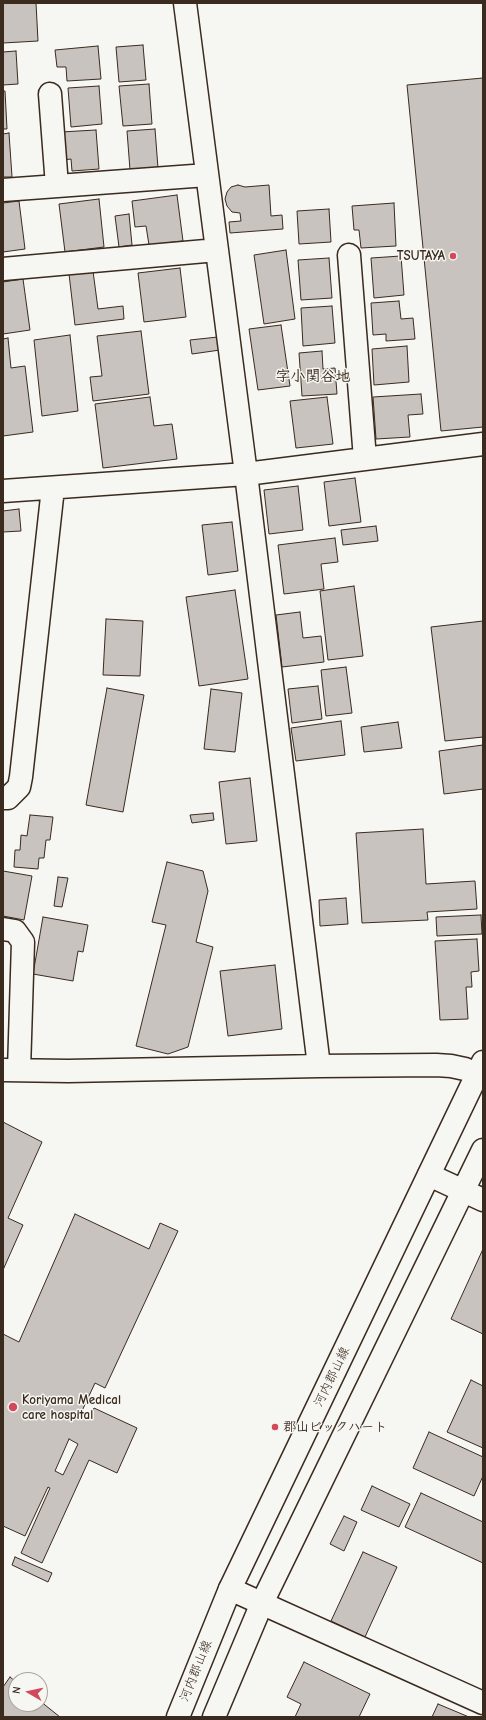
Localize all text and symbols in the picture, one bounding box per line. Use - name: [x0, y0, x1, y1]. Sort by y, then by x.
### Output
- place label: TSUTAYA: [397, 248, 445, 264]
- marker: TSUTAYA: [448, 251, 458, 261]
- district label: 字小関谷地: [276, 368, 350, 386]
- street label: 河内郡山線: [311, 1344, 353, 1410]
- place label: Koriyama Medical care hospital: [22, 1392, 121, 1423]
- marker: Koriyama Medical care hospital: [7, 1401, 19, 1413]
- place label: 郡山ビックハート: [283, 1419, 387, 1435]
- marker: 郡山ビックハート: [270, 1422, 280, 1432]
- street label: 河内郡山線: [177, 1638, 215, 1704]
- north arrow: [8, 1672, 48, 1712]
- text: N: [10, 1686, 24, 1695]

